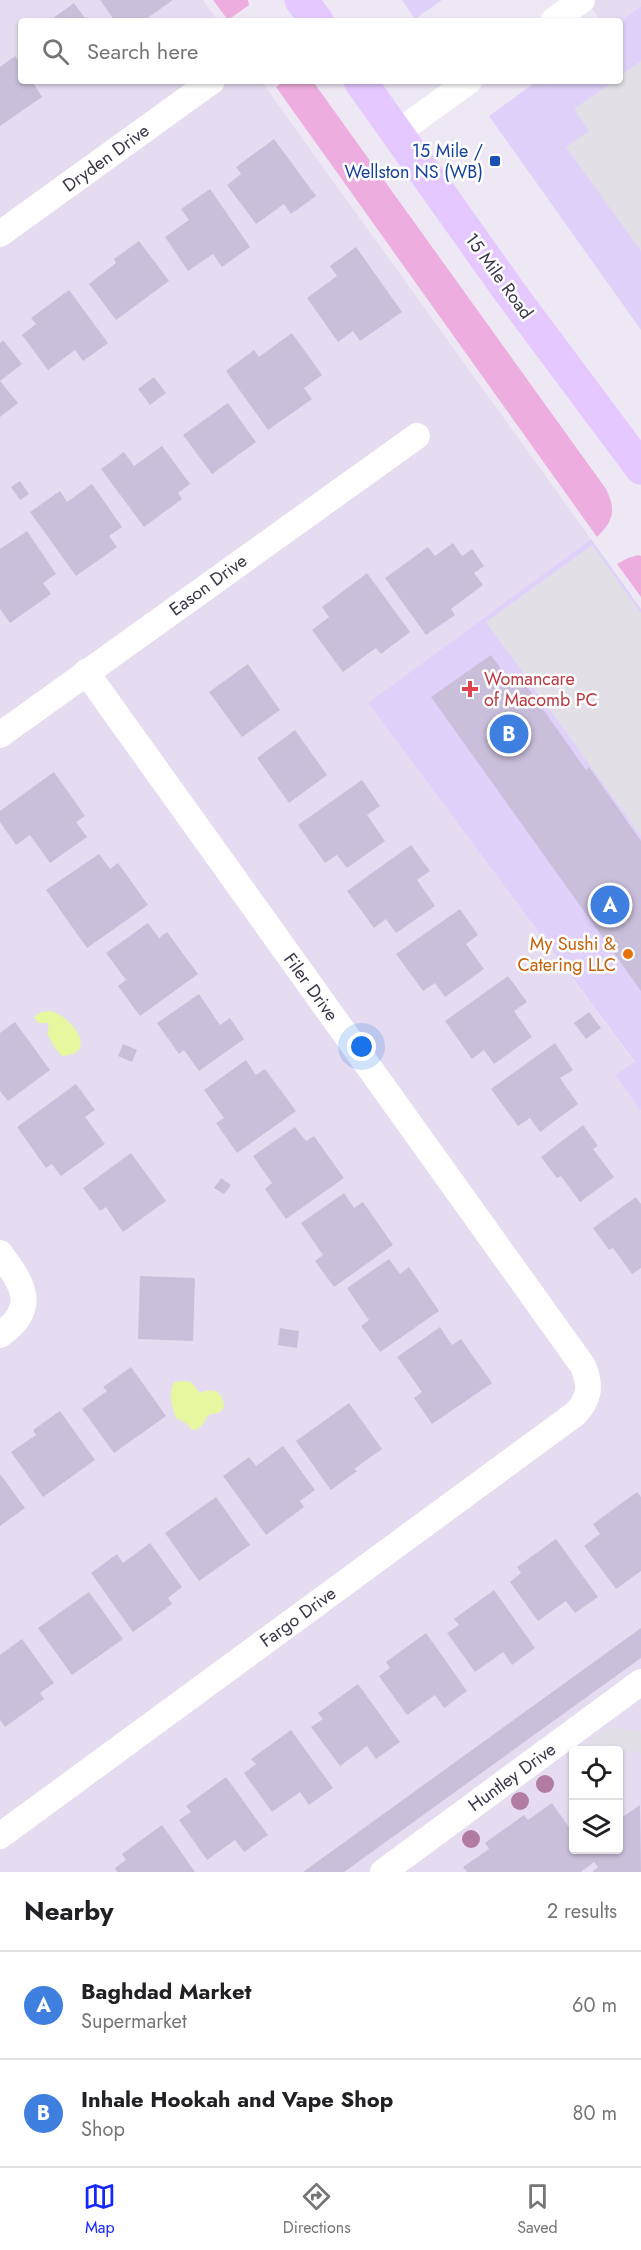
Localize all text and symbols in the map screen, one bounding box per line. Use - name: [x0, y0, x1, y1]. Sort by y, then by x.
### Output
- search box: [18, 18, 623, 84]
- icon: search: [39, 35, 72, 68]
- text: Search here: [87, 35, 198, 67]
- street label: Dryden Drive: [57, 118, 155, 198]
- place label: 15 Mile / Wellston NS (WB): [345, 138, 483, 185]
- marker: 15 Mile / Wellston NS (WB): [488, 154, 502, 168]
- street label: 15 Mile Road: [459, 228, 539, 324]
- street label: Eason Drive: [164, 548, 252, 622]
- place label: Womancare of Macomb PC: [484, 666, 598, 713]
- marker: Womancare of Macomb PC: [461, 680, 479, 698]
- pin: B: [490, 712, 528, 756]
- pin: A: [590, 882, 630, 928]
- place label: My Sushi & Catering LLC: [517, 931, 616, 978]
- marker: My Sushi & Catering LLC: [621, 947, 635, 961]
- street label: Filer Drive: [277, 948, 345, 1026]
- your location: [347, 1032, 376, 1061]
- street label: Fargo Drive: [255, 1580, 341, 1654]
- street label: Huntley Drive: [463, 1736, 561, 1818]
- map controls: [569, 1746, 623, 1854]
- button: locate: [569, 1746, 623, 1800]
- button: layers: [569, 1800, 623, 1854]
- text: Nearby: [24, 1892, 113, 1930]
- text: 2 results: [547, 1897, 617, 1926]
- text: Baghdad Market: [81, 1975, 251, 2007]
- text: A: [36, 1991, 51, 2020]
- text: 60 m: [572, 1991, 617, 2020]
- text: Supermarket: [81, 2007, 187, 2036]
- text: Inhale Hookah and Vape Shop: [81, 2083, 393, 2115]
- text: B: [37, 2099, 50, 2128]
- text: 80 m: [572, 2099, 617, 2128]
- text: Shop: [81, 2115, 125, 2144]
- tab: Map: [83, 2180, 116, 2239]
- tab: Directions: [283, 2180, 351, 2239]
- tab: Saved: [517, 2180, 558, 2239]

